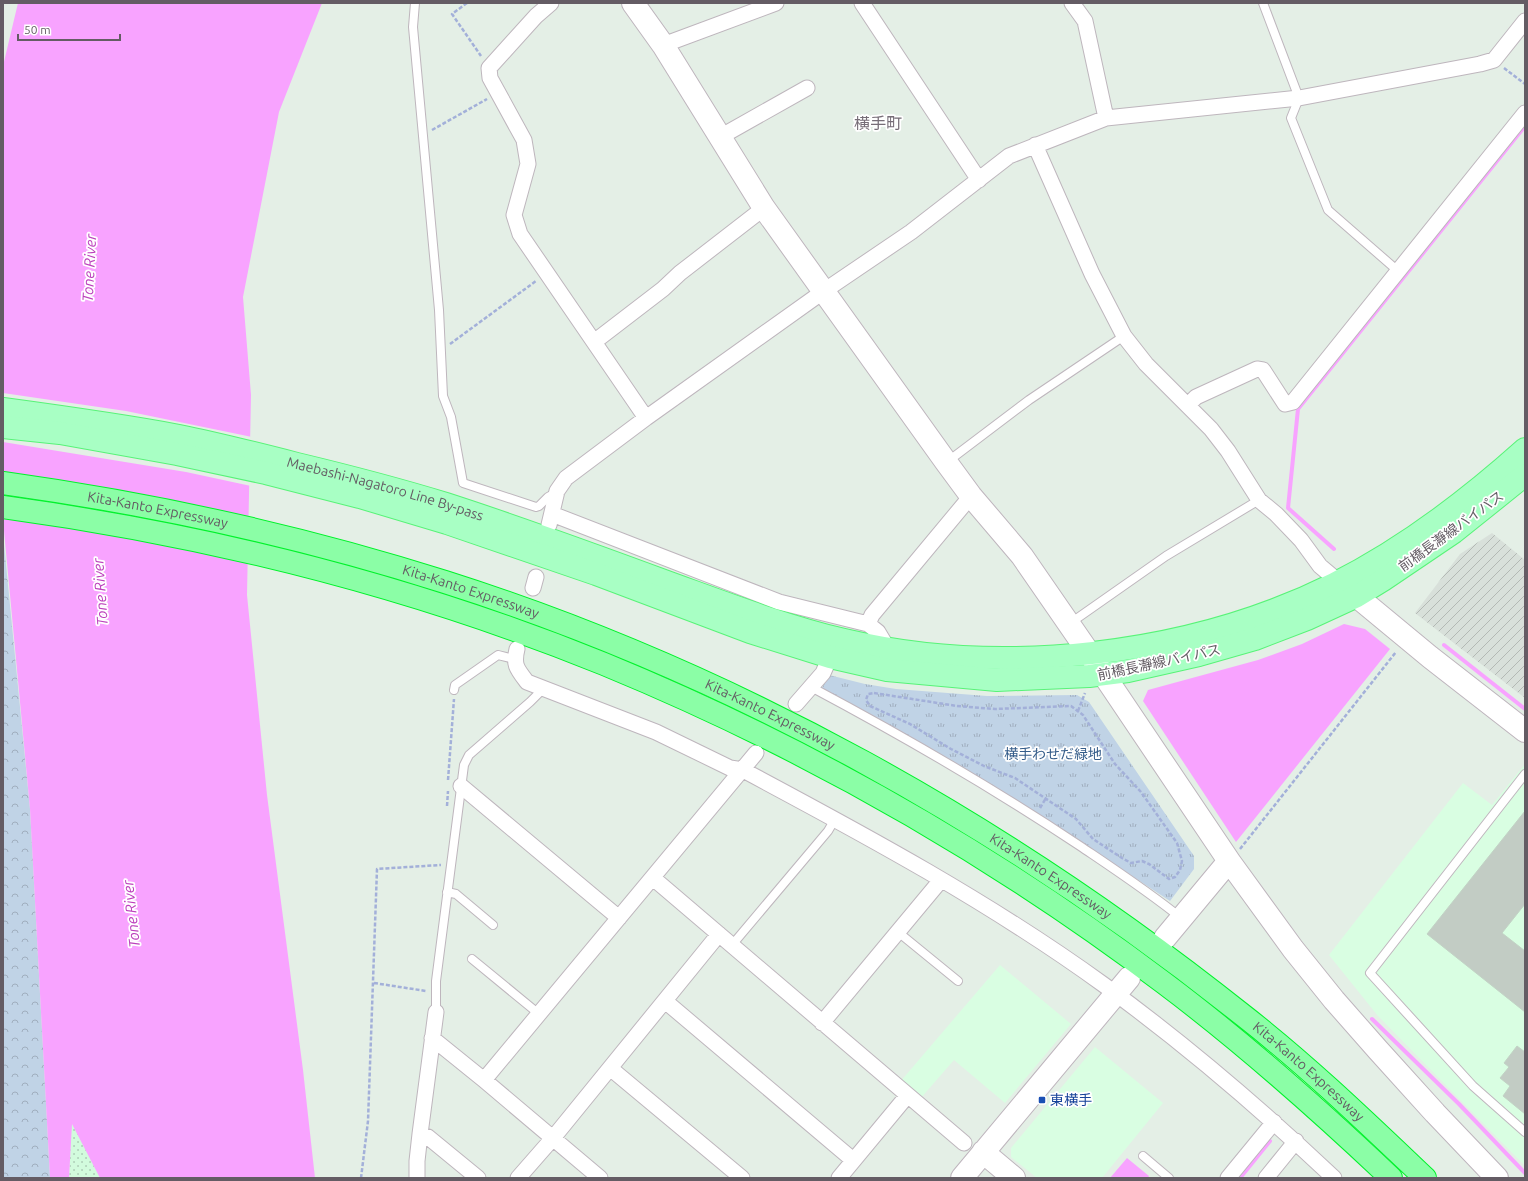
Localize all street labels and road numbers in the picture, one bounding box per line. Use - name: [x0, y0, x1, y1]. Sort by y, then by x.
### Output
- street label: Maebashi-Nagatoro Line By-pass: [285, 454, 486, 524]
- street label: Kita-Kanto Expressway: [86, 488, 230, 531]
- street label: 前橋長瀞線バイパス: [1395, 488, 1507, 574]
- street label: Kita-Kanto Expressway: [401, 561, 542, 622]
- street label: 前橋長瀞線バイパス: [1096, 641, 1222, 683]
- street label: Kita-Kanto Expressway: [703, 676, 838, 753]
- street label: Kita-Kanto Expressway: [987, 830, 1115, 922]
- street label: Kita-Kanto Expressway: [1250, 1018, 1368, 1125]

